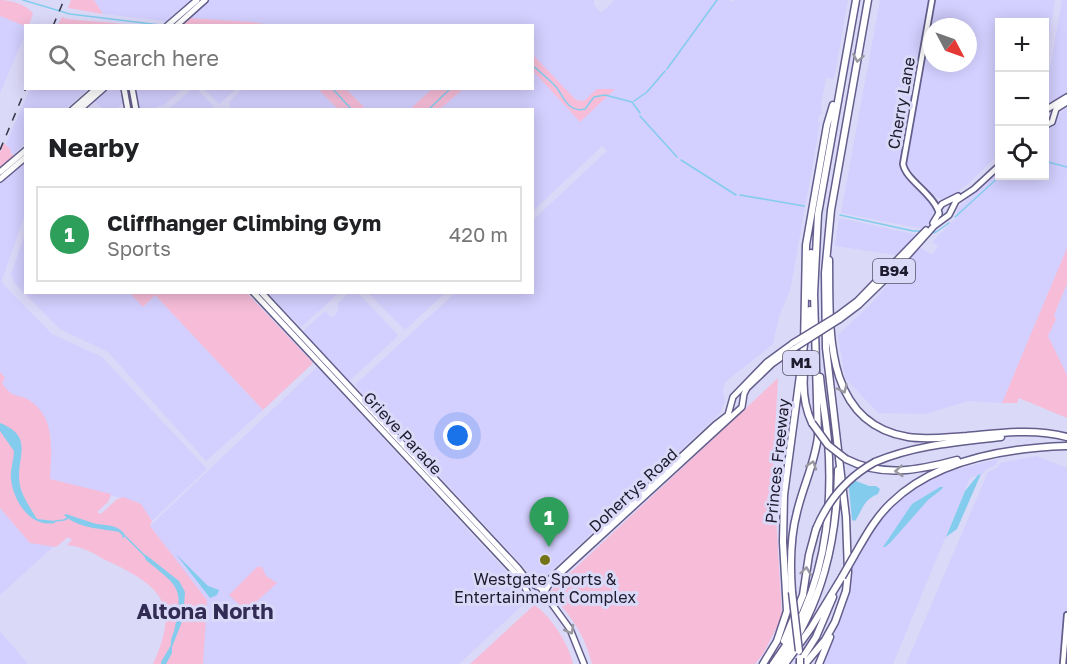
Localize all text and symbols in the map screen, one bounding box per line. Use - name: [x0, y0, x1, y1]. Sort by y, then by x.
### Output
- north arrow: [923, 18, 977, 72]
- map controls: [995, 18, 1049, 180]
- button: +: [995, 18, 1049, 72]
- search box: [24, 24, 534, 90]
- icon: search: [45, 41, 78, 74]
- text: Search here: [93, 44, 219, 71]
- one-way arrow: [852, 52, 865, 62]
- street label: Cherry Lane: [883, 55, 919, 151]
- button: −: [995, 72, 1049, 126]
- button: locate: [995, 126, 1049, 180]
- text: Nearby: [48, 132, 139, 163]
- text: Cliffhanger Climbing Gym: [107, 209, 381, 236]
- text: 1: [64, 222, 75, 246]
- text: 420 m: [449, 222, 508, 246]
- text: Sports: [107, 236, 171, 260]
- road number: B94: [873, 259, 915, 283]
- road number: M1: [783, 351, 819, 375]
- one-way arrow: [836, 382, 848, 393]
- street label: Grieve Parade: [359, 387, 447, 479]
- street label: Princes Freeway: [760, 397, 794, 525]
- your location: [443, 421, 472, 450]
- street label: Dohertys Road: [585, 444, 681, 536]
- one-way arrow: [805, 460, 817, 471]
- one-way arrow: [895, 464, 904, 477]
- pin: 1: [530, 498, 568, 547]
- marker: Westgate Sports & Entertainment Complex: [538, 553, 552, 567]
- one-way arrow: [800, 567, 812, 576]
- place label: Westgate Sports & Entertainment Complex: [454, 569, 636, 607]
- district label: Altona North: [137, 597, 273, 624]
- one-way arrow: [563, 624, 574, 634]

